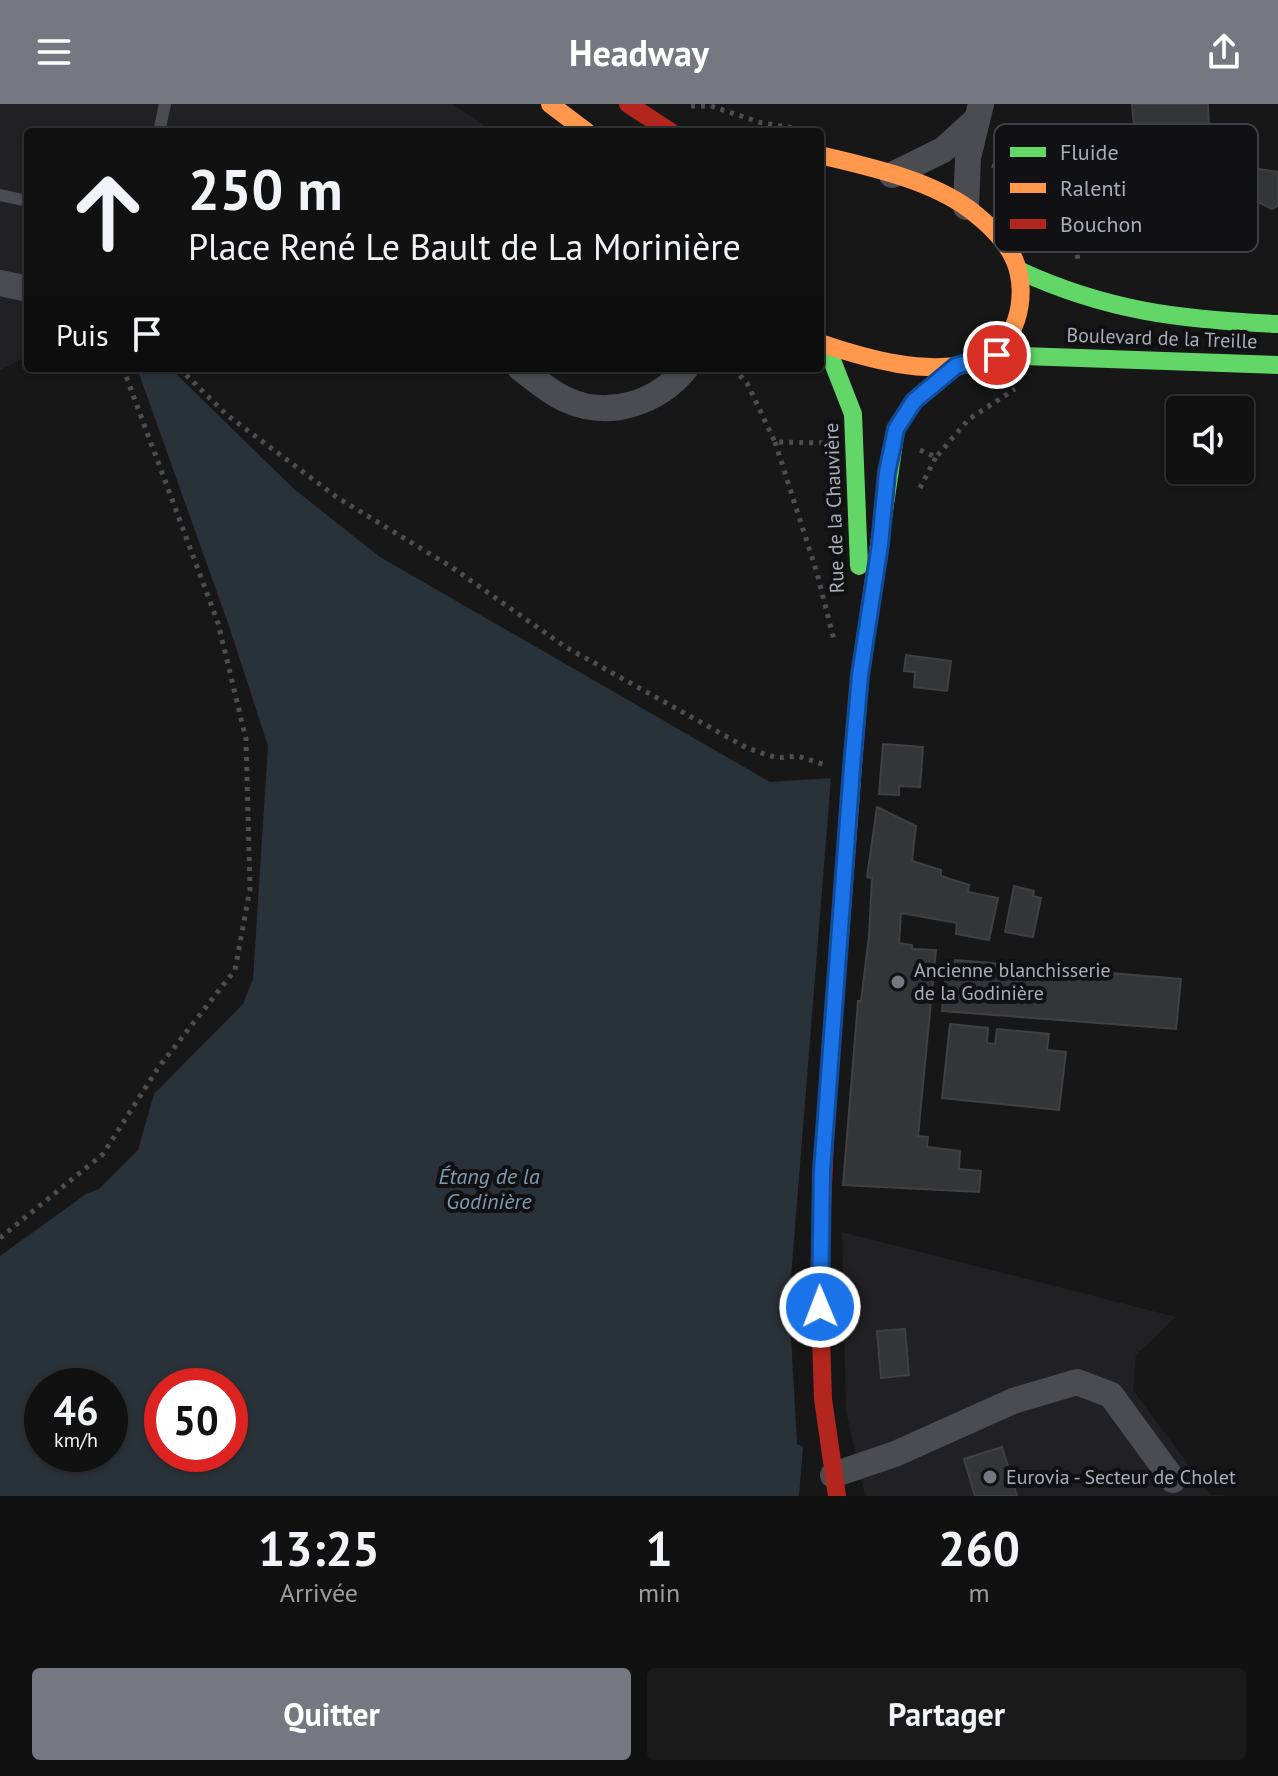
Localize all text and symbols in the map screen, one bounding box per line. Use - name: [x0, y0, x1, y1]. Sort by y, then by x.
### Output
- text: Headway: [569, 29, 709, 76]
- icon: menu: [32, 30, 76, 74]
- icon: share: [1202, 30, 1246, 74]
- legend: [994, 124, 1258, 252]
- text: Fluide: [1060, 138, 1119, 166]
- text: 250 m: [188, 153, 343, 225]
- icon: ahead: [56, 160, 160, 264]
- text: Ralenti: [1060, 174, 1127, 202]
- text: Bouchon: [1060, 210, 1142, 238]
- text: Place René Le Bault de La Morinière: [188, 223, 741, 270]
- icon: arrive: [125, 312, 169, 356]
- text: Puis: [56, 315, 109, 354]
- pin: [963, 321, 1031, 389]
- street label: Boulevard de la Treille: [1066, 322, 1258, 354]
- icon: arrive: [975, 333, 1019, 377]
- map controls: [1166, 396, 1254, 484]
- button: sound: [1166, 396, 1254, 484]
- street label: Rue de la Chauvière: [818, 422, 850, 594]
- place label: Ancienne blanchisserie de la Godinière: [914, 957, 1111, 1006]
- marker: Ancienne blanchisserie de la Godinière: [889, 973, 907, 991]
- water label: Étang de la Godinière: [438, 1162, 540, 1215]
- position arrow: [778, 1265, 862, 1349]
- speed limit sign: 50: [144, 1368, 248, 1472]
- text: 46: [53, 1384, 99, 1436]
- text: km/h: [54, 1427, 98, 1453]
- place label: Eurovia - Secteur de Cholet: [1006, 1464, 1236, 1490]
- marker: Eurovia - Secteur de Cholet: [981, 1468, 999, 1486]
- text: 13:25: [258, 1517, 380, 1579]
- text: 1: [645, 1517, 673, 1579]
- text: 260: [938, 1517, 1020, 1579]
- text: Arrivée: [280, 1576, 358, 1609]
- text: min: [638, 1576, 680, 1609]
- text: m: [969, 1576, 990, 1609]
- button: Quitter: [32, 1668, 631, 1760]
- button: Partager: [647, 1668, 1246, 1760]

